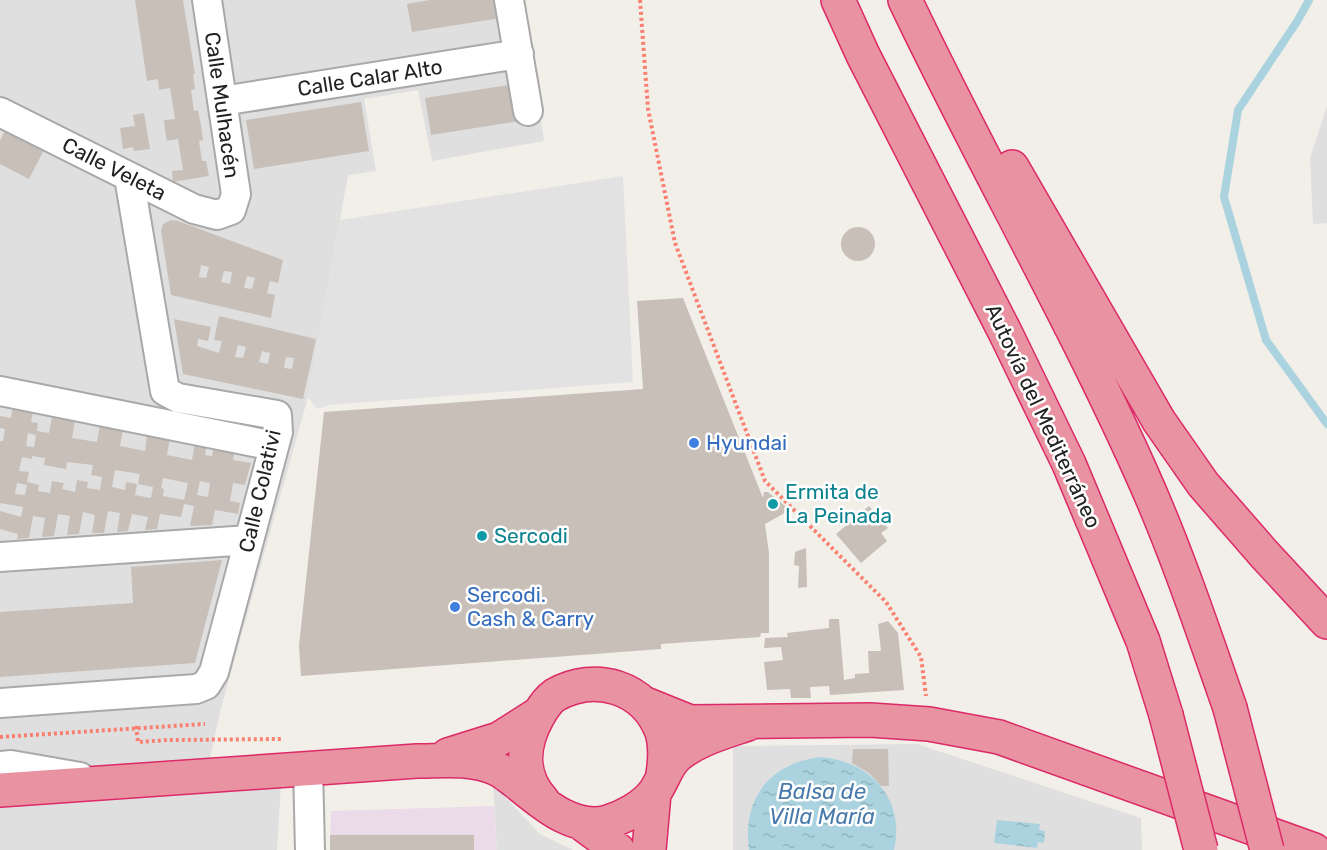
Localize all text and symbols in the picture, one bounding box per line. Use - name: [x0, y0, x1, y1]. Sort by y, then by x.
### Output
- street label: Calle Mulhacén: [200, 30, 245, 180]
- street label: Calle Calar Alto: [296, 54, 444, 101]
- street label: Calle Veleta: [58, 132, 170, 205]
- street label: Autovía del Mediterráneo: [980, 300, 1106, 532]
- street label: Calle Colativi: [233, 427, 286, 555]
- place label: Hyundai: [706, 430, 787, 455]
- marker: Hyundai: [687, 436, 701, 450]
- place label: Ermita de La Peinada: [785, 479, 892, 528]
- marker: Ermita de La Peinada: [766, 497, 780, 511]
- place label: Sercodi: [494, 523, 568, 548]
- marker: Sercodi: [475, 529, 489, 543]
- place label: Sercodi. Cash & Carry: [467, 582, 594, 631]
- marker: Sercodi. Cash & Carry: [448, 600, 462, 614]
- water label: Balsa de Villa María: [769, 778, 875, 830]

